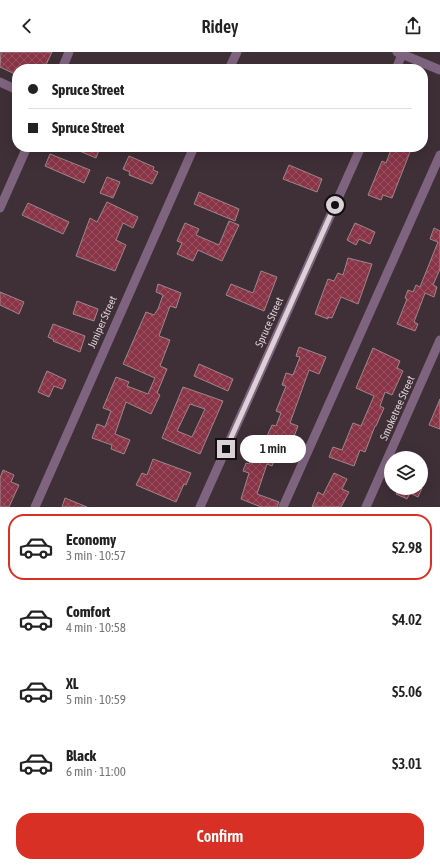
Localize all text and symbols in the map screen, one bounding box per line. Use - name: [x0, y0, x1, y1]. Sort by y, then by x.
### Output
- icon: back: [16, 15, 38, 37]
- icon: share: [402, 15, 424, 37]
- text: Ridey: [201, 16, 239, 37]
- text: Spruce Street: [52, 81, 124, 98]
- text: Spruce Street: [52, 119, 124, 136]
- route start: [326, 196, 344, 214]
- street label: Juniper Street: [85, 294, 119, 350]
- street label: Spruce Street: [253, 295, 285, 349]
- street label: Smoketree Street: [377, 374, 417, 442]
- callout: 1 min: [240, 435, 306, 463]
- route end: [217, 440, 235, 458]
- text: 1 min: [260, 441, 286, 456]
- map controls: [384, 451, 428, 495]
- button: layers: [384, 451, 428, 495]
- icon: car: [18, 529, 54, 565]
- text: Economy: [66, 531, 116, 548]
- text: $2.98: [392, 539, 422, 556]
- text: 3 min · 10:57: [66, 548, 126, 563]
- icon: car: [18, 601, 54, 637]
- text: Comfort: [66, 603, 110, 620]
- text: $4.02: [392, 611, 422, 628]
- text: 4 min · 10:58: [66, 620, 126, 635]
- icon: car: [18, 673, 54, 709]
- text: XL: [66, 675, 79, 692]
- text: $5.06: [392, 683, 422, 700]
- text: 5 min · 10:59: [66, 692, 126, 707]
- icon: car: [18, 745, 54, 781]
- text: Black: [66, 747, 96, 764]
- text: $3.01: [392, 755, 422, 772]
- text: 6 min · 11:00: [66, 764, 126, 779]
- button: Confirm: [16, 813, 424, 859]

